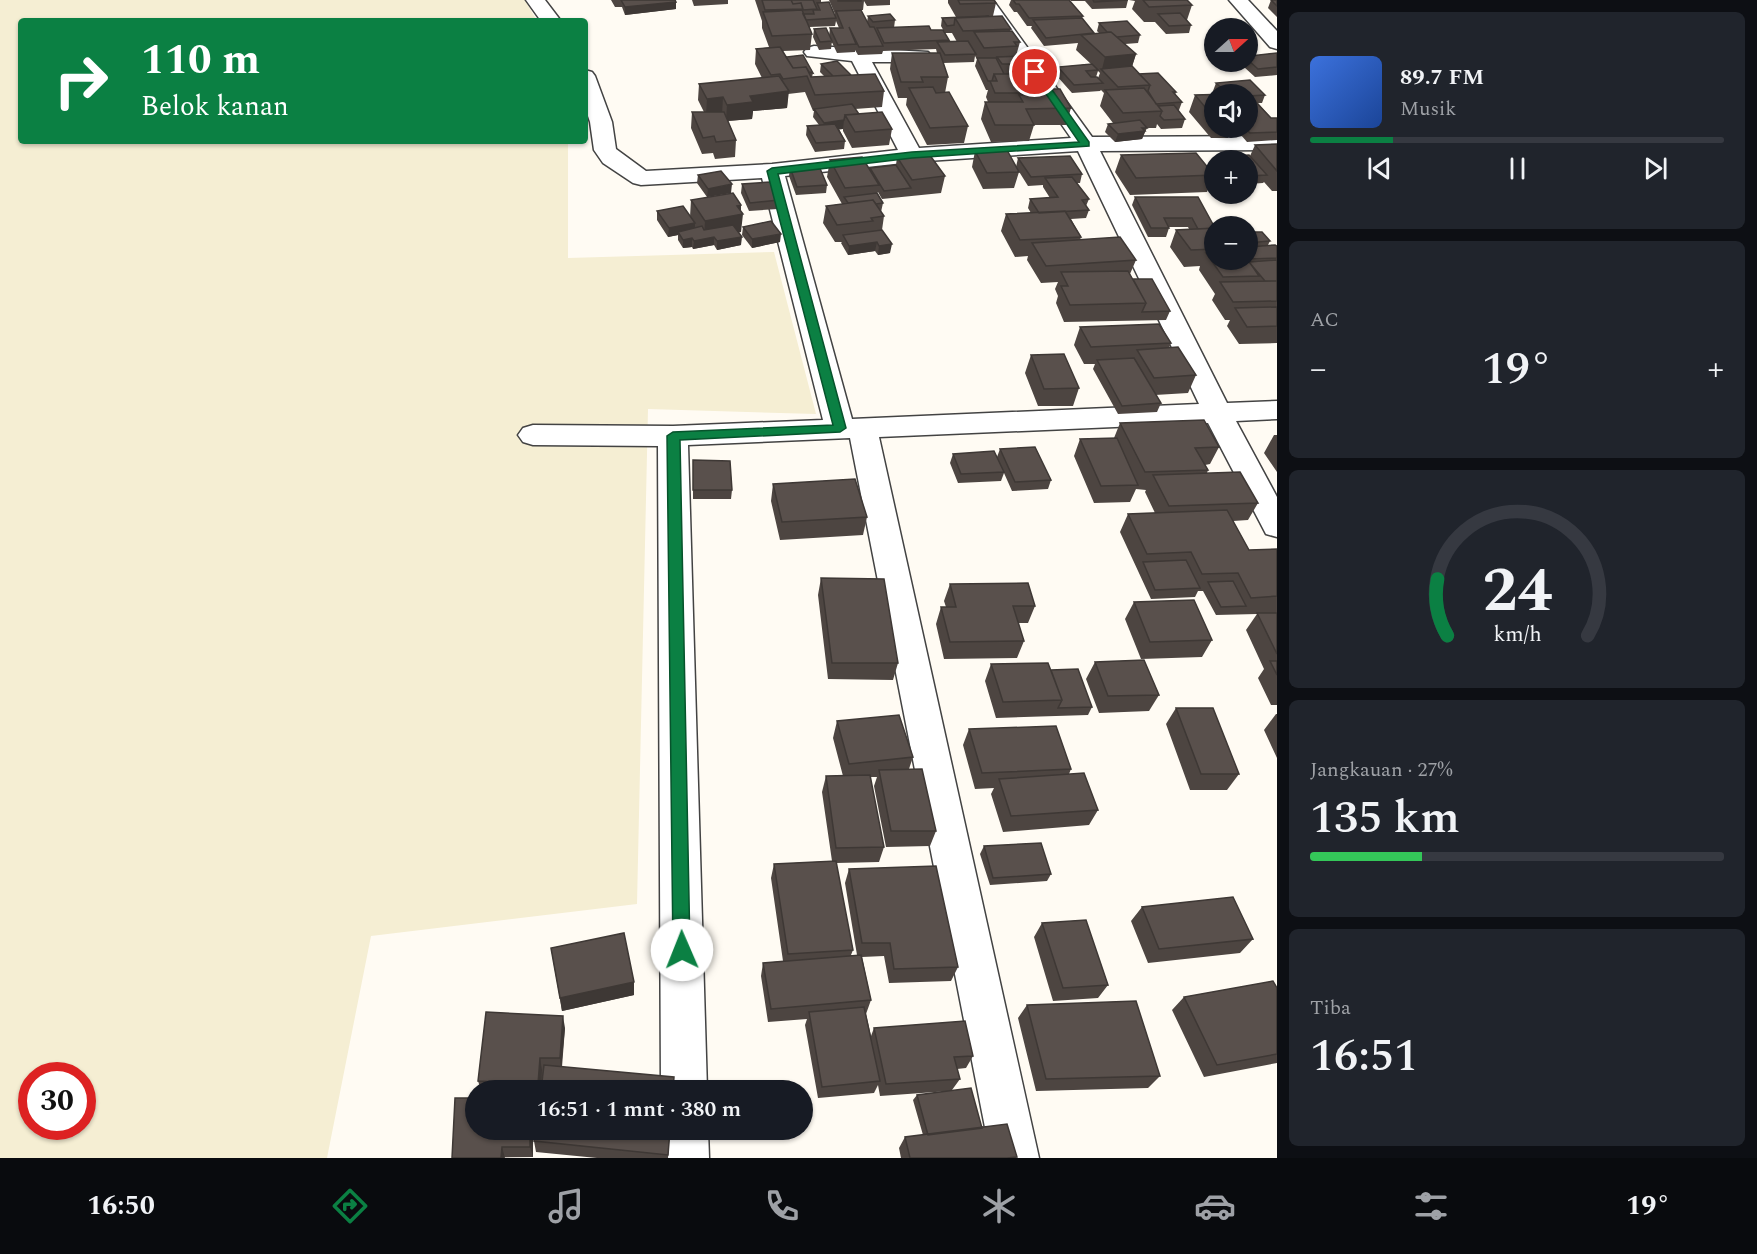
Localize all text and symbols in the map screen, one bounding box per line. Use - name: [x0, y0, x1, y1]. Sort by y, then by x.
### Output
- north arrow: [1204, 18, 1258, 72]
- map controls: [1204, 18, 1258, 270]
- text: 110 m: [141, 29, 260, 92]
- icon: right: [42, 42, 120, 120]
- pin: [1009, 46, 1060, 97]
- icon: arrive: [1018, 55, 1051, 88]
- text: 89.7 FM: [1400, 61, 1484, 94]
- button: sound: [1204, 84, 1258, 138]
- text: Belok kanan: [141, 86, 289, 128]
- text: Musik: [1400, 94, 1456, 124]
- button: +: [1204, 150, 1258, 204]
- icon: previous: [1363, 152, 1396, 185]
- icon: pause: [1501, 152, 1534, 185]
- icon: next: [1639, 152, 1672, 185]
- button: −: [1204, 216, 1258, 270]
- text: AC: [1310, 305, 1339, 335]
- text: 19°: [1482, 335, 1552, 404]
- text: −: [1310, 344, 1327, 394]
- text: +: [1708, 344, 1724, 394]
- text: 24: [1482, 544, 1552, 639]
- text: km/h: [1493, 618, 1541, 651]
- text: Jangkauan · 27%: [1310, 755, 1453, 785]
- text: 135 km: [1310, 784, 1460, 853]
- position arrow: [650, 918, 714, 982]
- text: Tiba: [1310, 993, 1351, 1023]
- text: 16:51: [1310, 1022, 1418, 1091]
- speed limit sign: 30: [18, 1062, 96, 1140]
- text: 16:51 · 1 mnt · 380 m: [537, 1093, 741, 1126]
- text: 16:50: [87, 1185, 155, 1227]
- icon: directions: [329, 1185, 371, 1227]
- icon: music: [545, 1185, 587, 1227]
- icon: phone: [761, 1185, 803, 1227]
- icon: climate: [978, 1185, 1020, 1227]
- icon: car: [1194, 1185, 1236, 1227]
- icon: filters: [1410, 1185, 1452, 1227]
- text: 19°: [1626, 1185, 1670, 1227]

